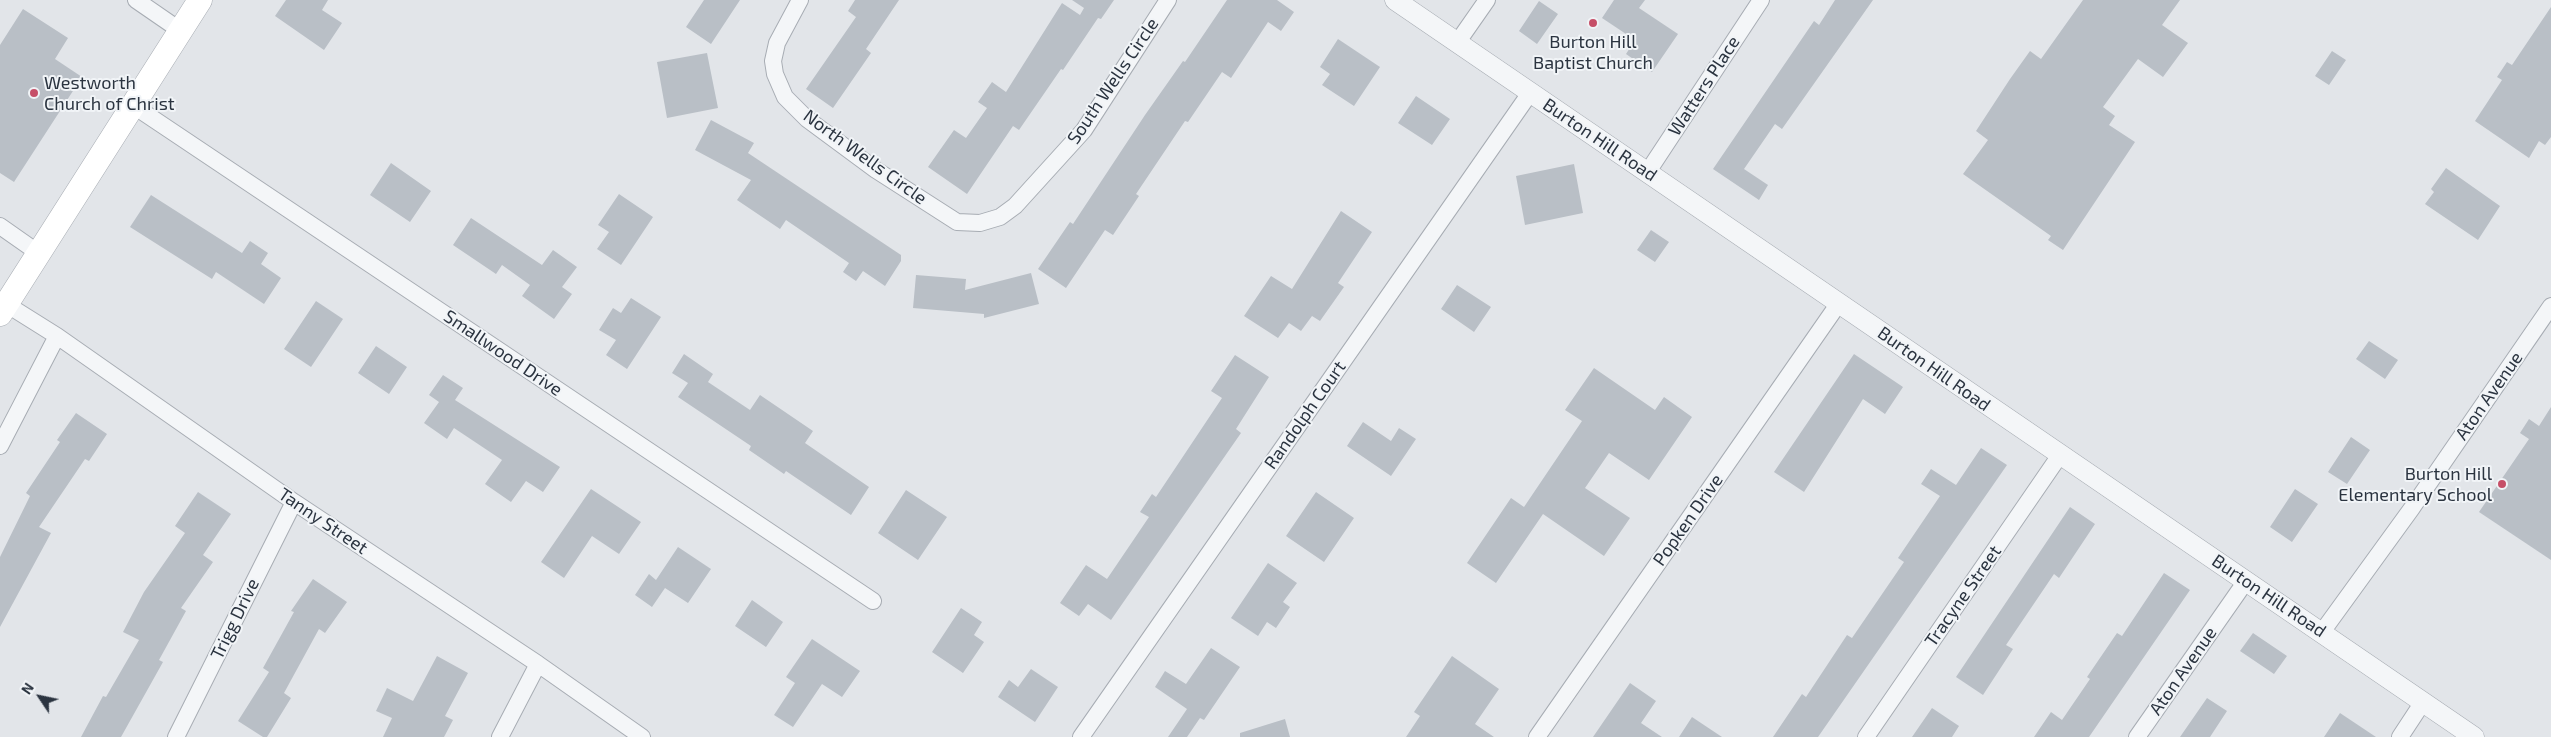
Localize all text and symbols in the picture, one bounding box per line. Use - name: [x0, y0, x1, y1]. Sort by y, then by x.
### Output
- street label: South Wells Circle: [1063, 14, 1163, 148]
- marker: Burton Hill Baptist Church: [1587, 17, 1599, 29]
- place label: Burton Hill Baptist Church: [1533, 31, 1653, 74]
- street label: Watters Place: [1664, 32, 1744, 140]
- place label: Westworth Church of Christ: [44, 72, 175, 115]
- marker: Westworth Church of Christ: [28, 87, 40, 99]
- street label: Burton Hill Road: [1539, 94, 1661, 186]
- street label: North Wells Circle: [799, 105, 931, 209]
- street label: Smallwood Drive: [440, 305, 566, 401]
- street label: Burton Hill Road: [1873, 322, 1995, 416]
- street label: Aton Avenue: [2451, 348, 2527, 444]
- street label: Randolph Court: [1260, 357, 1350, 473]
- place label: Burton Hill Elementary School: [2338, 463, 2492, 506]
- street label: Popken Drive: [1648, 470, 1728, 570]
- marker: Burton Hill Elementary School: [2496, 478, 2508, 490]
- street label: Tanny Street: [274, 483, 372, 559]
- street label: Tracyne Street: [1920, 541, 2006, 651]
- street label: Burton Hill Road: [2208, 550, 2330, 642]
- street label: Trigg Drive: [206, 575, 264, 663]
- street label: Aton Avenue: [2145, 623, 2221, 719]
- north arrow: [15, 672, 65, 722]
- text: N: [17, 679, 37, 697]

